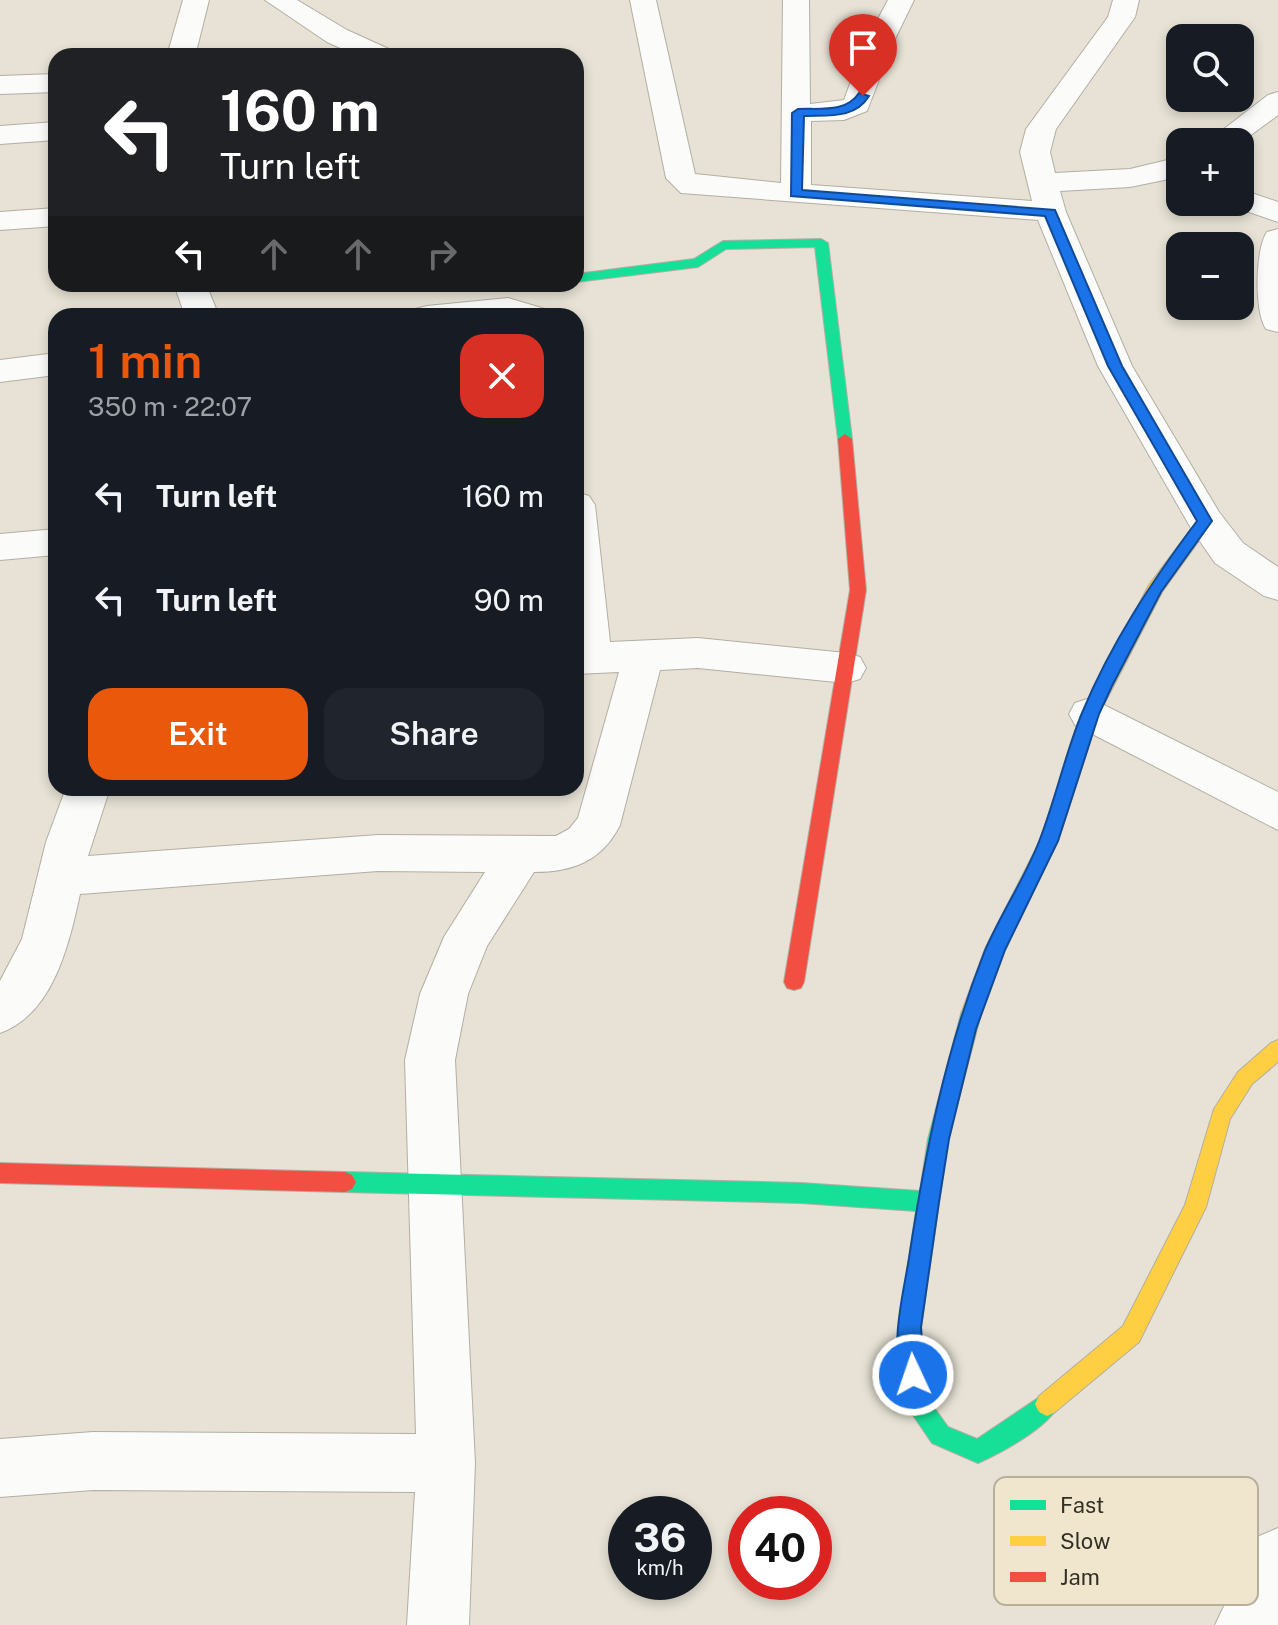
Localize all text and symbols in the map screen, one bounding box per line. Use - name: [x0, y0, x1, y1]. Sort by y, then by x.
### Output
- pin: [829, 14.0, 897, 96]
- map controls: [1166, 24, 1254, 320]
- button: search: [1166, 24, 1254, 112]
- icon: arrive: [841, 26, 885, 70]
- text: 160 m: [220, 78, 380, 144]
- icon: left: [88, 80, 192, 184]
- button: +: [1166, 128, 1254, 216]
- text: Turn left: [220, 145, 361, 187]
- icon: left: [168, 232, 212, 276]
- icon: ahead: [252, 232, 296, 276]
- icon: ahead: [336, 232, 380, 276]
- icon: right: [420, 232, 464, 276]
- button: −: [1166, 232, 1254, 320]
- text: 1 min: [88, 332, 202, 389]
- button: close: [460, 334, 544, 418]
- text: 350 m · 22:07: [88, 391, 252, 422]
- icon: left: [88, 474, 132, 518]
- text: Turn left: [156, 478, 277, 514]
- text: 160 m: [462, 478, 544, 514]
- icon: left: [88, 578, 132, 622]
- text: Turn left: [156, 582, 277, 618]
- text: 90 m: [474, 582, 544, 618]
- button: Exit: [88, 688, 308, 780]
- button: Share: [324, 688, 544, 780]
- position arrow: [871, 1333, 955, 1417]
- legend: [994, 1477, 1258, 1605]
- text: Fast: [1060, 1492, 1104, 1518]
- speed limit sign: 40: [728, 1496, 832, 1600]
- text: 36: [634, 1514, 686, 1561]
- text: Slow: [1060, 1528, 1110, 1554]
- text: km/h: [636, 1556, 684, 1580]
- text: Jam: [1060, 1564, 1100, 1590]

